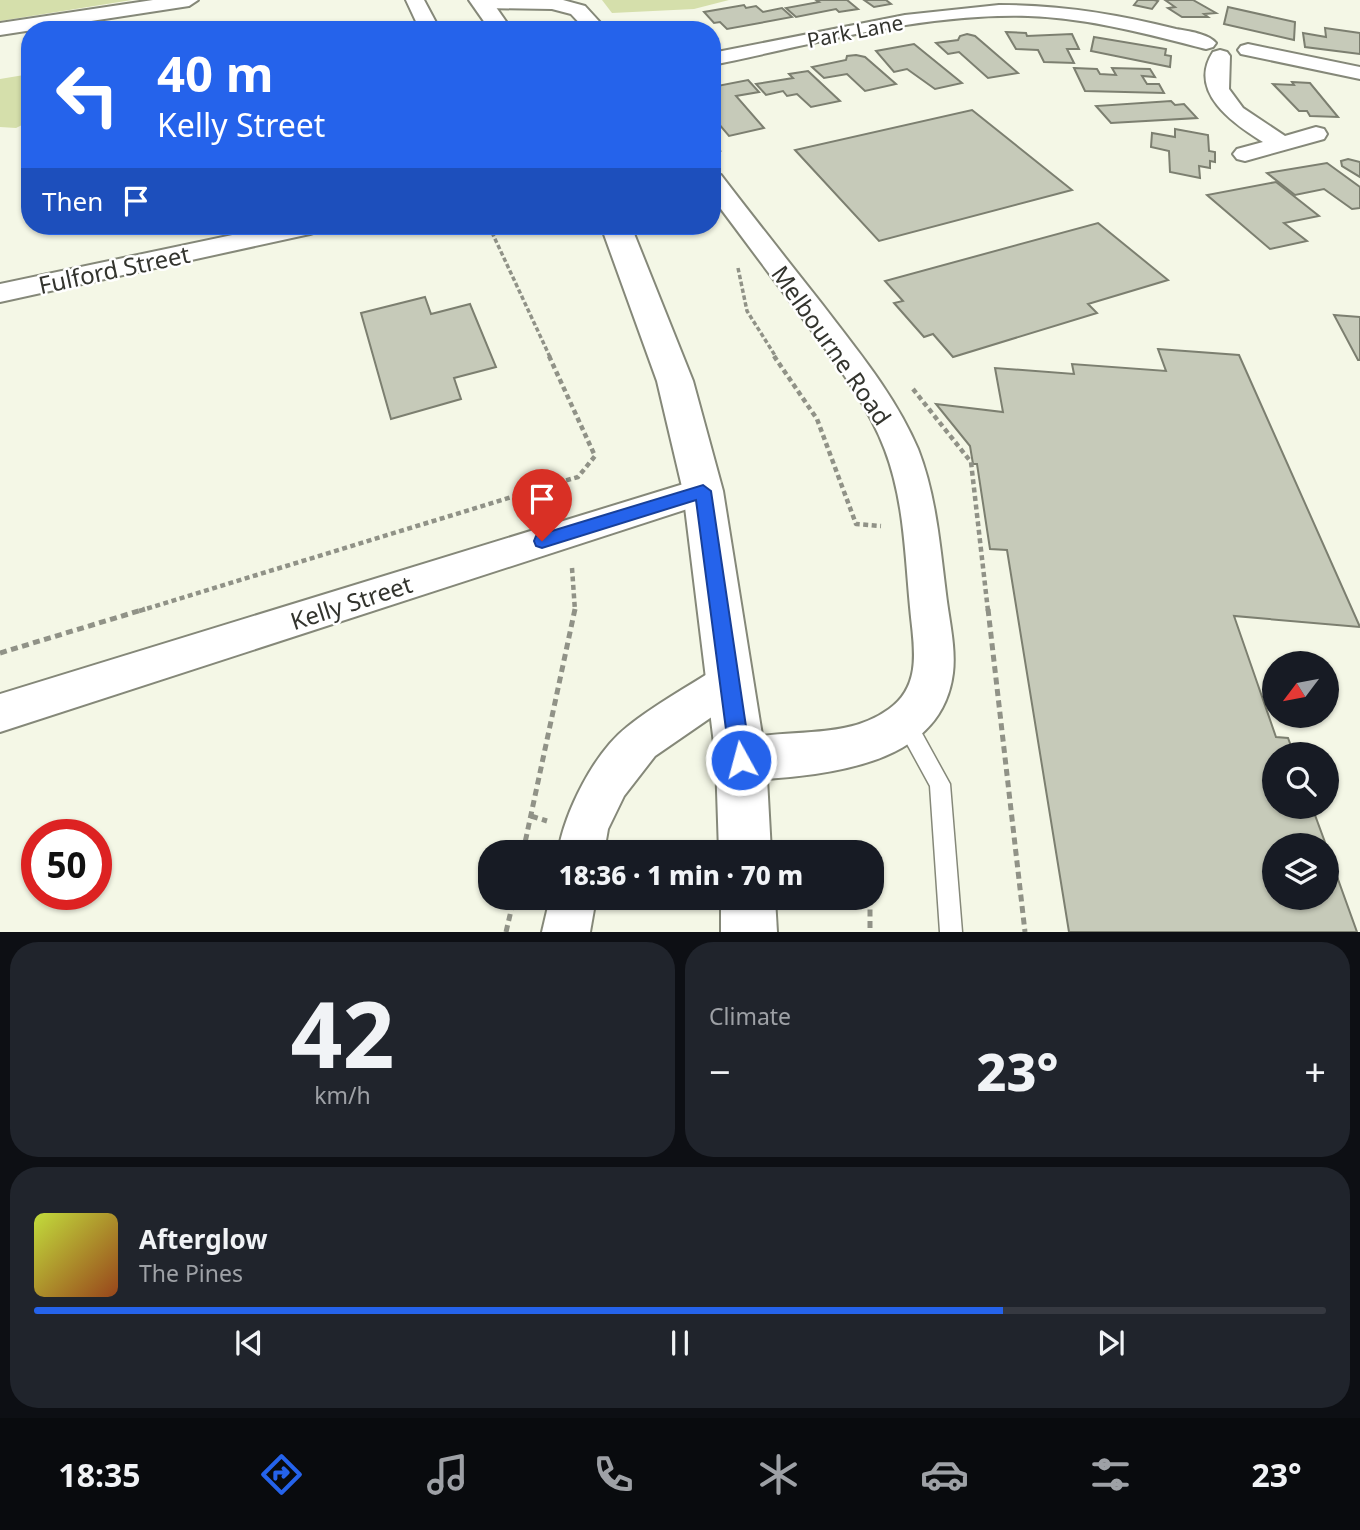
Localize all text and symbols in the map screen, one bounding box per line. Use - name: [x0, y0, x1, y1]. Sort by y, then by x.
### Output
- street label: Park Lane: [804, 8, 906, 54]
- text: 40 m: [157, 40, 274, 106]
- icon: left: [42, 49, 133, 140]
- text: Kelly Street: [157, 103, 325, 146]
- icon: arrive: [117, 182, 155, 220]
- text: Then: [42, 183, 103, 219]
- street label: Fulford Street: [35, 237, 193, 301]
- street label: Melbourne Road: [765, 259, 899, 431]
- pin: [512, 469, 572, 541]
- icon: arrive: [523, 480, 561, 518]
- street label: Kelly Street: [286, 567, 416, 637]
- north arrow: [1262, 651, 1339, 728]
- map controls: [1262, 651, 1339, 910]
- position arrow: [704, 723, 778, 797]
- button: search: [1262, 742, 1339, 819]
- speed limit sign: 50: [21, 819, 112, 910]
- button: layers: [1262, 833, 1339, 910]
- text: 18:36 · 1 min · 70 m: [559, 857, 803, 893]
- text: 42: [290, 971, 395, 1095]
- text: Climate: [709, 1000, 791, 1032]
- text: 23°: [976, 1035, 1059, 1106]
- text: −: [709, 1045, 731, 1097]
- text: +: [1304, 1045, 1326, 1097]
- text: km/h: [314, 1079, 371, 1111]
- text: Afterglow: [139, 1221, 267, 1257]
- text: The Pines: [139, 1257, 243, 1289]
- icon: previous: [230, 1324, 268, 1362]
- icon: pause: [661, 1324, 699, 1362]
- icon: next: [1092, 1324, 1130, 1362]
- icon: directions: [257, 1450, 306, 1499]
- icon: music: [423, 1450, 472, 1499]
- icon: phone: [589, 1450, 638, 1499]
- icon: climate: [754, 1450, 803, 1499]
- icon: car: [920, 1450, 969, 1499]
- icon: filters: [1086, 1450, 1135, 1499]
- text: 18:35: [58, 1453, 141, 1496]
- text: 23°: [1251, 1453, 1302, 1496]

